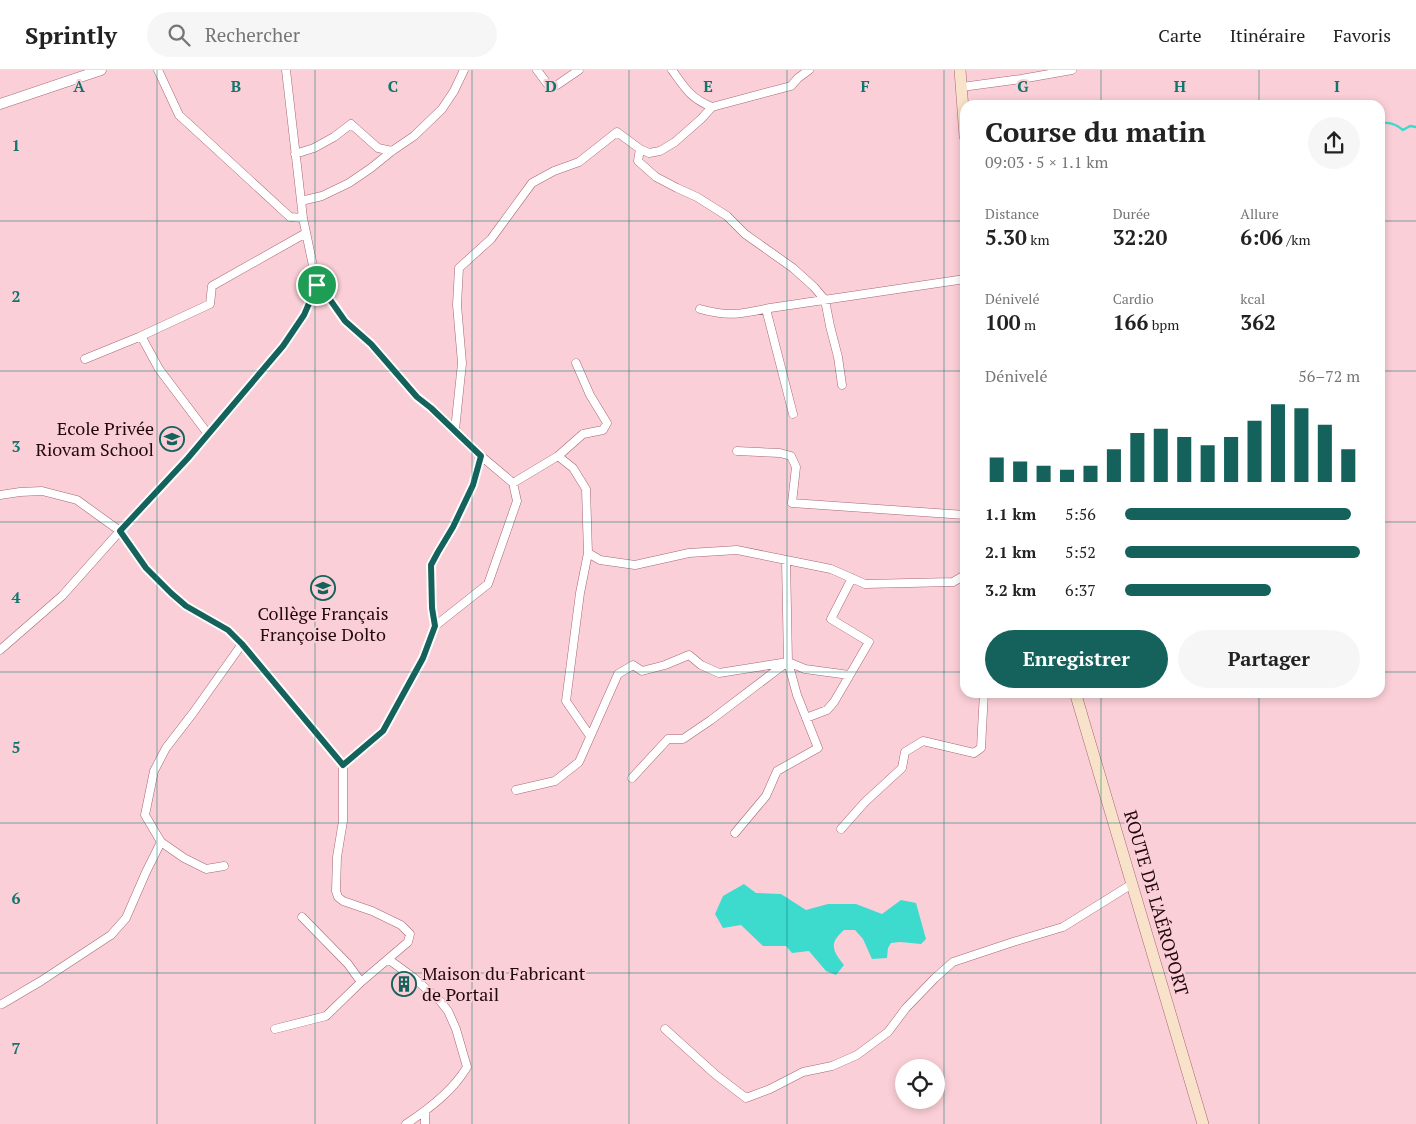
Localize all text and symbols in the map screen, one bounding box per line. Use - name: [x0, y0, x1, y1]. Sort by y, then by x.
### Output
- search box: [147, 12, 497, 57]
- text: Sprintly: [25, 19, 117, 51]
- icon: search: [165, 21, 193, 49]
- text: Rechercher: [205, 22, 300, 47]
- text: Carte: [1158, 23, 1202, 47]
- text: Itinéraire: [1230, 23, 1305, 47]
- text: Favoris: [1333, 23, 1391, 47]
- text: A: [73, 75, 85, 97]
- text: B: [231, 75, 241, 97]
- text: C: [388, 75, 398, 97]
- text: D: [545, 75, 557, 97]
- text: E: [703, 75, 713, 97]
- text: F: [860, 75, 870, 97]
- text: G: [1017, 75, 1029, 97]
- text: H: [1174, 75, 1186, 97]
- text: I: [1334, 75, 1340, 97]
- text: Course du matin: [985, 113, 1206, 150]
- button: share: [1308, 117, 1360, 169]
- text: 1: [11, 134, 21, 156]
- text: 09:03 · 5 × 1.1 km: [985, 151, 1108, 173]
- text: Distance: [985, 204, 1039, 223]
- text: Durée: [1113, 204, 1150, 223]
- text: Allure: [1240, 204, 1279, 223]
- text: 5.30: [985, 223, 1027, 251]
- text: 32:20: [1113, 223, 1167, 251]
- text: 6:06: [1240, 223, 1283, 251]
- text: km: [1027, 230, 1050, 249]
- text: /km: [1283, 230, 1311, 249]
- pin: [296, 264, 338, 306]
- icon: arrive: [303, 271, 331, 299]
- text: 2: [11, 285, 21, 307]
- text: Dénivelé: [985, 289, 1040, 308]
- text: Cardio: [1113, 289, 1154, 308]
- text: kcal: [1240, 289, 1265, 308]
- text: 100: [985, 308, 1021, 336]
- text: 166: [1113, 308, 1148, 336]
- text: 362: [1240, 308, 1276, 336]
- text: m: [1021, 315, 1036, 334]
- text: bpm: [1148, 315, 1179, 334]
- text: Dénivelé: [985, 365, 1047, 387]
- text: 56–72 m: [1298, 365, 1360, 387]
- place label: Ecole Privée Riovam School: [35, 416, 154, 461]
- school or university icon: Ecole Privée Riovam School: [159, 426, 185, 452]
- text: 3: [11, 435, 21, 457]
- text: 1.1 km: [985, 503, 1036, 525]
- text: 5:56: [1065, 503, 1096, 525]
- text: 2.1 km: [985, 541, 1036, 563]
- text: 5:52: [1065, 541, 1096, 563]
- school or university icon: Collège Français Françoise Dolto: [310, 575, 336, 601]
- text: 3.2 km: [985, 579, 1036, 601]
- text: 6:37: [1065, 579, 1096, 601]
- text: 4: [11, 586, 21, 608]
- place label: Collège Français Françoise Dolto: [257, 601, 389, 646]
- button: Enregistrer: [985, 630, 1168, 688]
- button: Partager: [1178, 630, 1360, 688]
- text: 5: [11, 736, 21, 758]
- street label: ROUTE DE L'AÉROPORT: [1119, 807, 1195, 998]
- text: 6: [11, 887, 21, 909]
- place label: Maison du Fabricant de Portail: [422, 961, 586, 1006]
- building icon: Maison du Fabricant de Portail: [391, 971, 417, 997]
- text: 7: [11, 1037, 21, 1059]
- map controls: [895, 1059, 945, 1109]
- button: locate: [895, 1059, 945, 1109]

